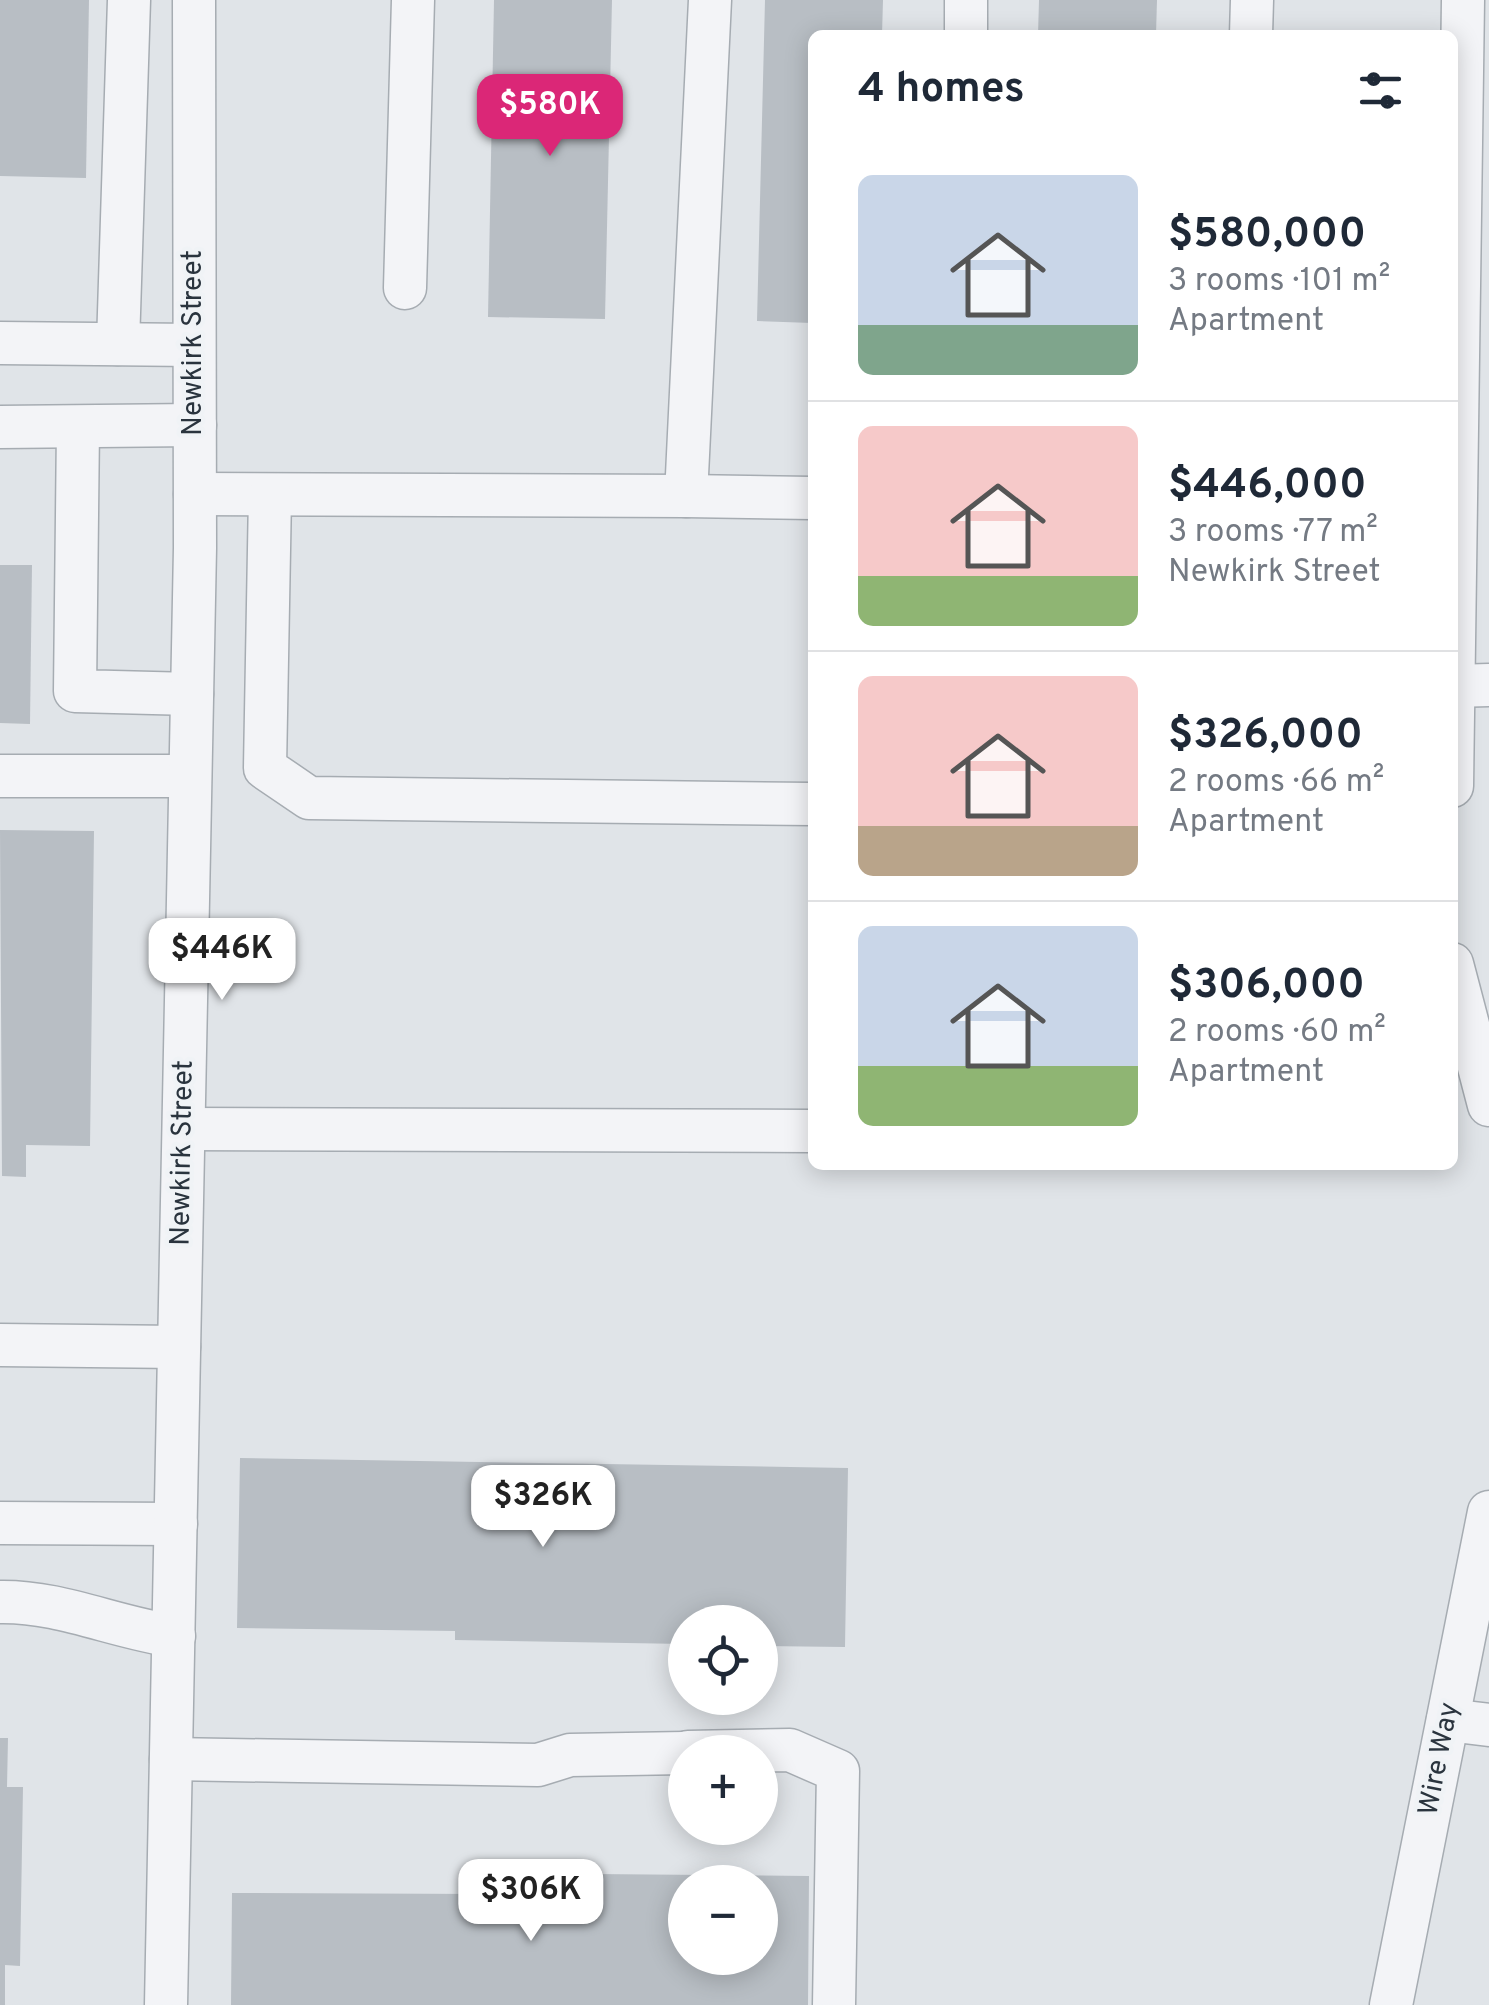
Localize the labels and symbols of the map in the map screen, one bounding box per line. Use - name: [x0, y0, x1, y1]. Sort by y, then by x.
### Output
- pin: $580K: [480, 74, 620, 159]
- street label: Newkirk Street: [176, 250, 212, 436]
- pin: $446K: [152, 918, 292, 1003]
- street label: Newkirk Street: [163, 1060, 203, 1246]
- pin: $326K: [473, 1465, 613, 1550]
- street label: Wire Way: [1411, 1700, 1469, 1818]
- pin: $306K: [461, 1859, 601, 1944]

